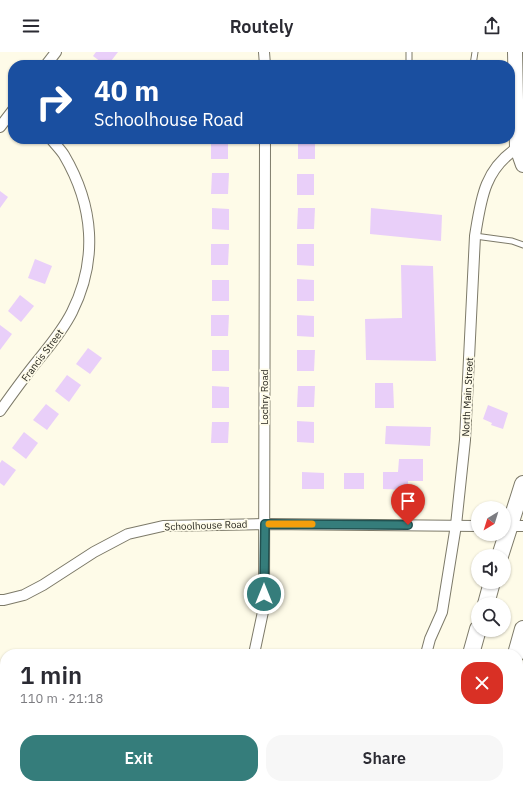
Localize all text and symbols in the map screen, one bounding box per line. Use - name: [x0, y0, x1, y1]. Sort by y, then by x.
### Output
- icon: menu: [20, 15, 42, 37]
- text: Routely: [230, 15, 293, 38]
- icon: share: [481, 15, 503, 37]
- text: 40 m: [94, 72, 159, 109]
- icon: right: [28, 76, 80, 128]
- text: Schoolhouse Road: [94, 108, 244, 131]
- street label: Francis Street: [18, 326, 67, 384]
- street label: North Main Street: [459, 357, 476, 437]
- street label: Lochry Road: [258, 369, 271, 425]
- pin: [391, 484, 425, 525]
- icon: arrive: [397, 490, 419, 512]
- north arrow: [471, 501, 511, 541]
- map controls: [471, 501, 511, 637]
- street label: Schoolhouse Road: [164, 518, 248, 533]
- button: sound: [471, 549, 511, 589]
- position arrow: [243, 573, 285, 615]
- button: search: [471, 597, 511, 637]
- text: 1 min: [20, 659, 82, 691]
- button: close: [461, 662, 503, 704]
- text: 110 m · 21:18: [20, 690, 103, 707]
- button: Exit: [20, 735, 258, 781]
- button: Share: [266, 735, 503, 781]

